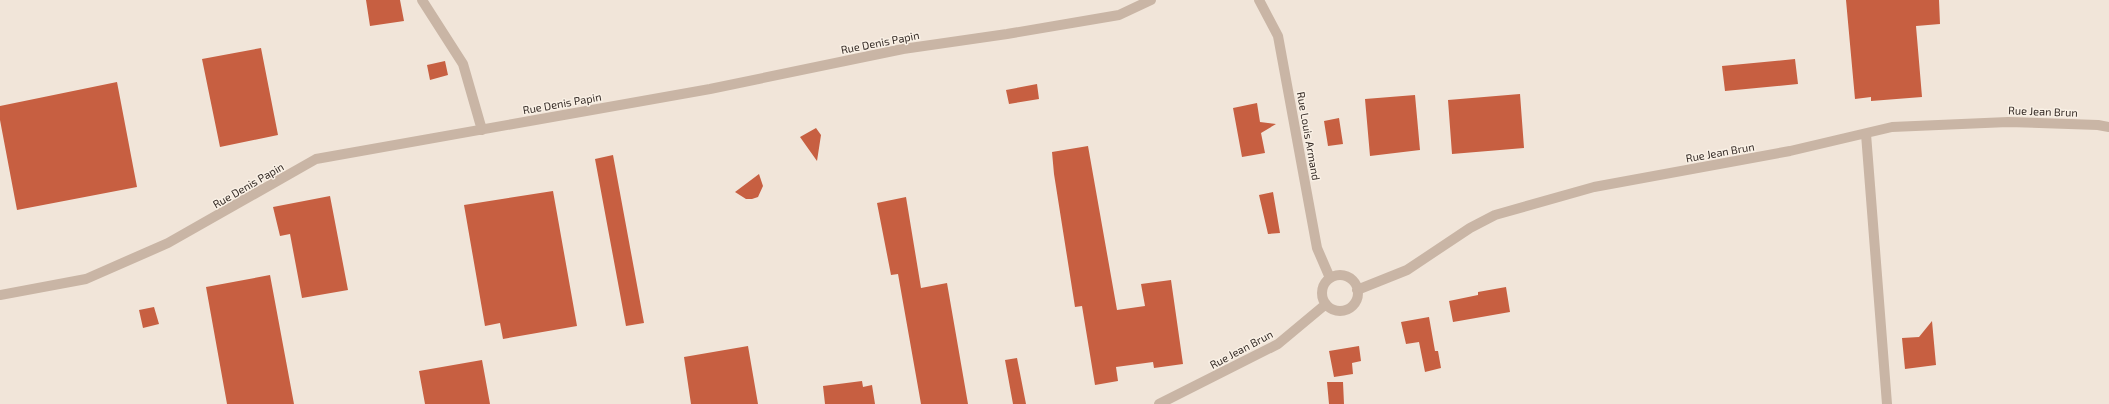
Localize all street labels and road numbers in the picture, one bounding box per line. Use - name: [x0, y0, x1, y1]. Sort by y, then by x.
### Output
- street label: Rue Denis Papin: [840, 28, 920, 56]
- street label: Rue Denis Papin: [522, 90, 602, 116]
- street label: Rue Louis Armand: [1295, 91, 1323, 181]
- street label: Rue Jean Brun: [2008, 103, 2078, 119]
- street label: Rue Jean Brun: [1685, 140, 1755, 164]
- street label: Rue Denis Papin: [210, 159, 286, 211]
- street label: Rue Jean Brun: [1207, 327, 1275, 371]

